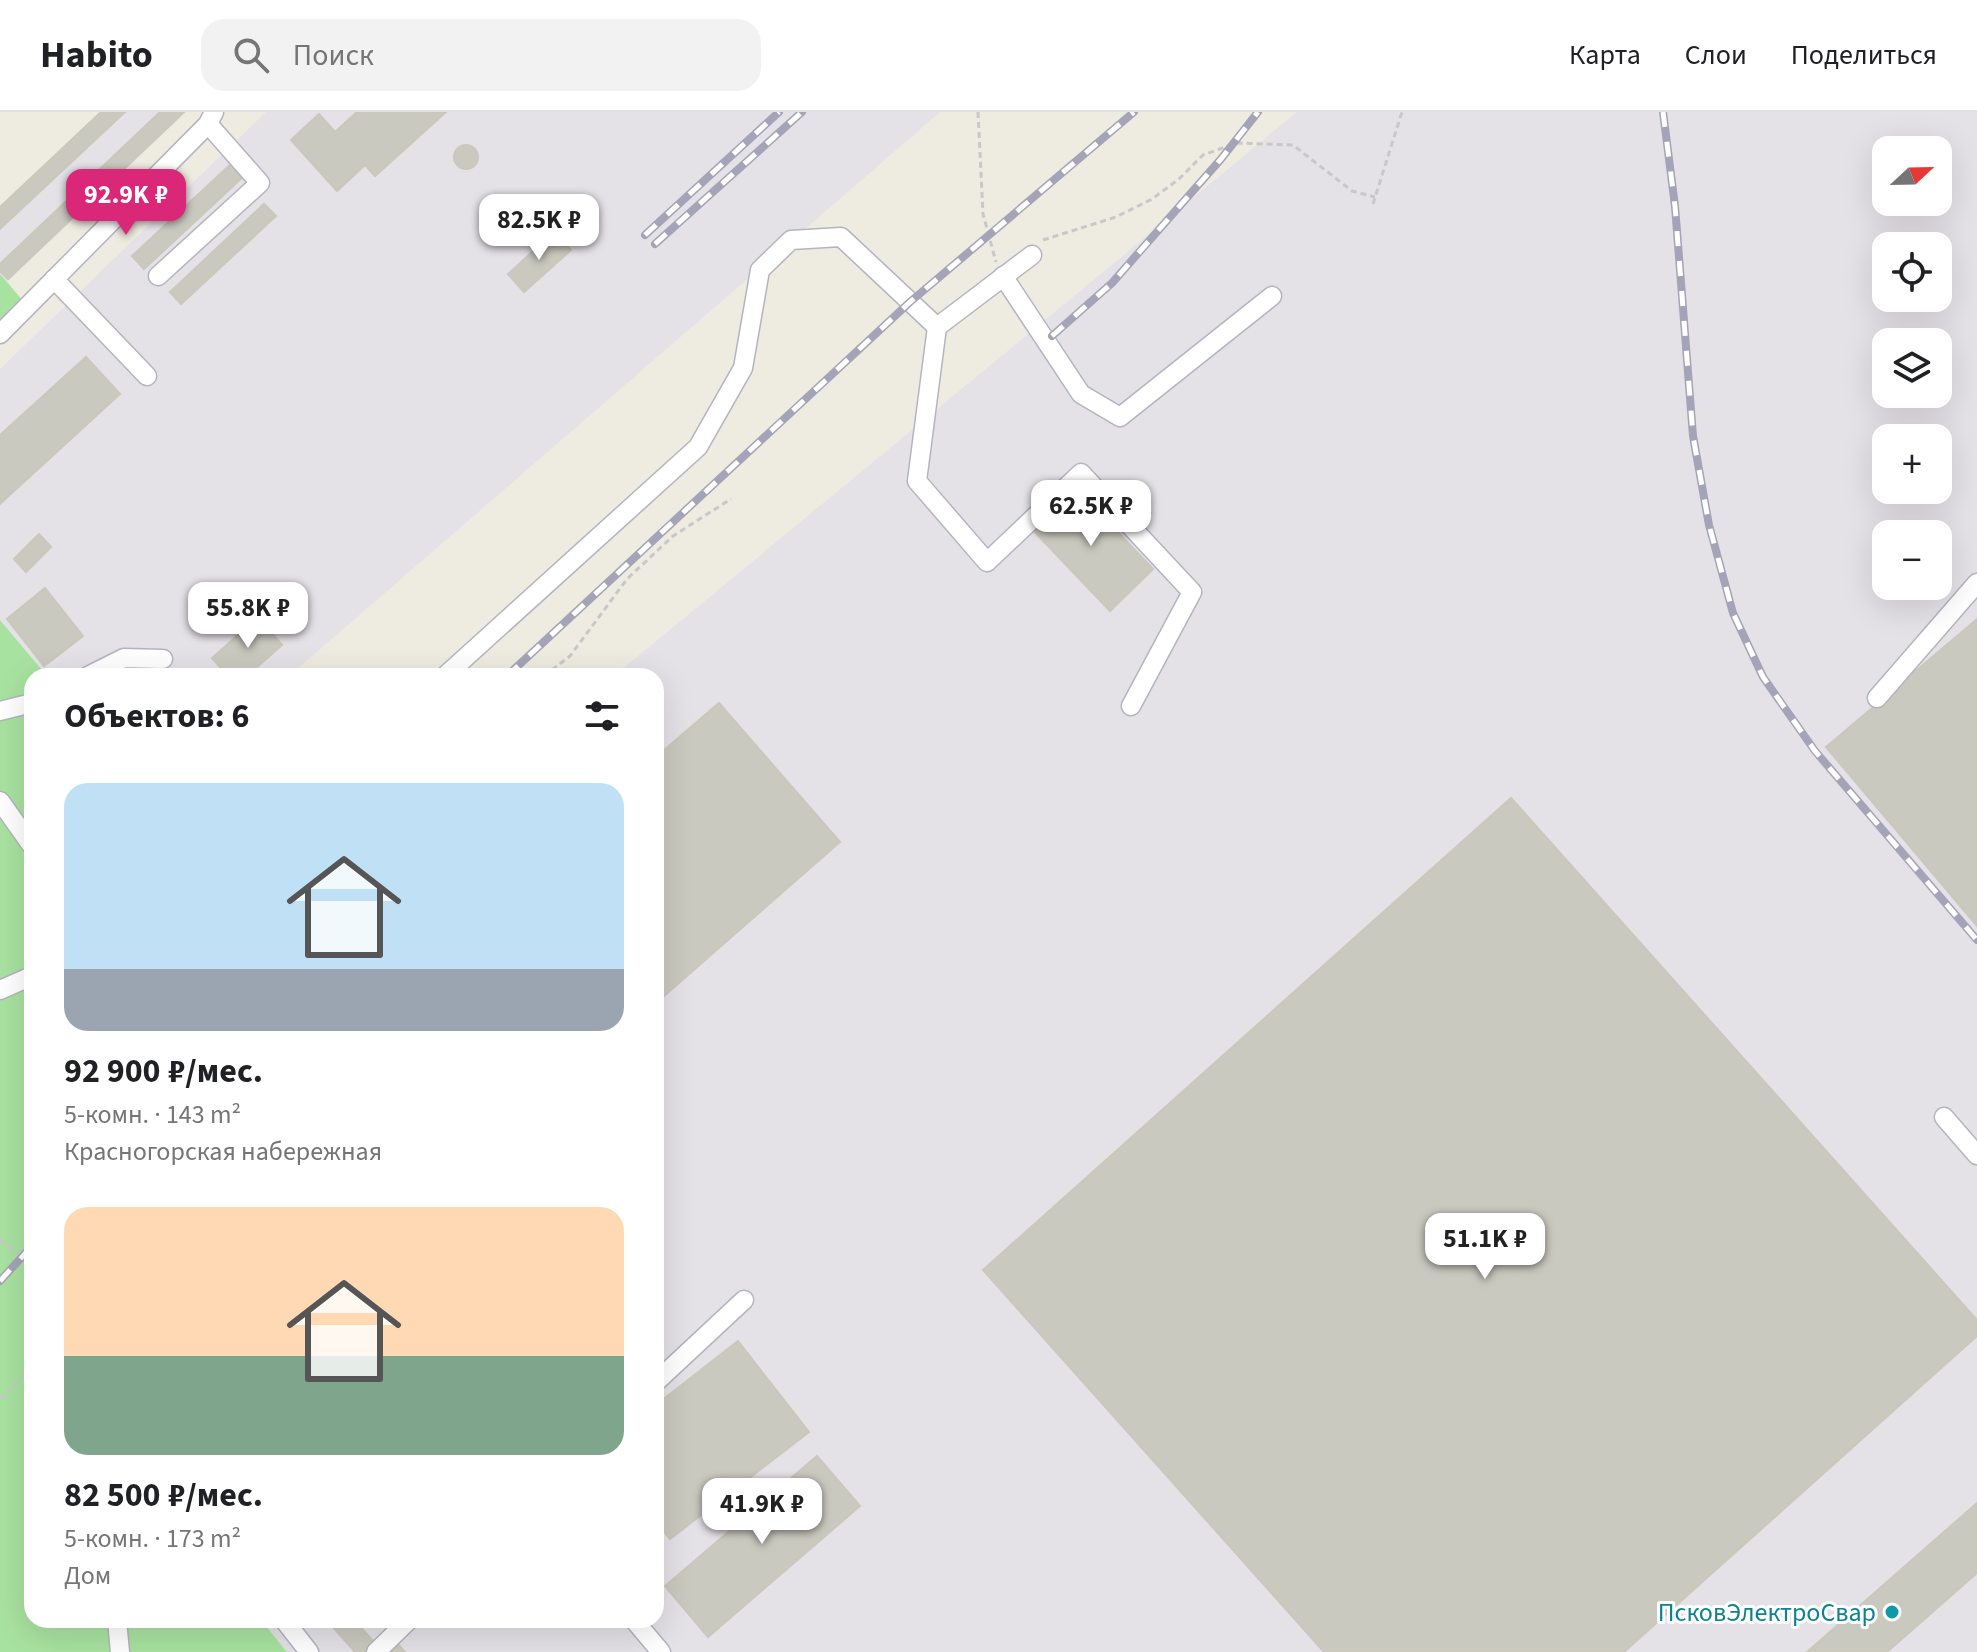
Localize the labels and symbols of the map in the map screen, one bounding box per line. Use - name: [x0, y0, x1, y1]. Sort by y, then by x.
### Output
- north arrow: [1872, 136, 1952, 216]
- pin: 92.9K ₽: [52, 169, 200, 237]
- pin: 82.5K ₽: [465, 194, 613, 262]
- pin: 62.5K ₽: [1017, 480, 1165, 548]
- pin: 55.8K ₽: [174, 582, 322, 650]
- pin: 51.1K ₽: [1411, 1213, 1559, 1281]
- pin: 41.9K ₽: [688, 1478, 836, 1546]
- place label: ПсковЭлектроСвар: [1658, 1594, 1876, 1631]
- marker: ПсковЭлектроСвар: [1883, 1603, 1901, 1621]

